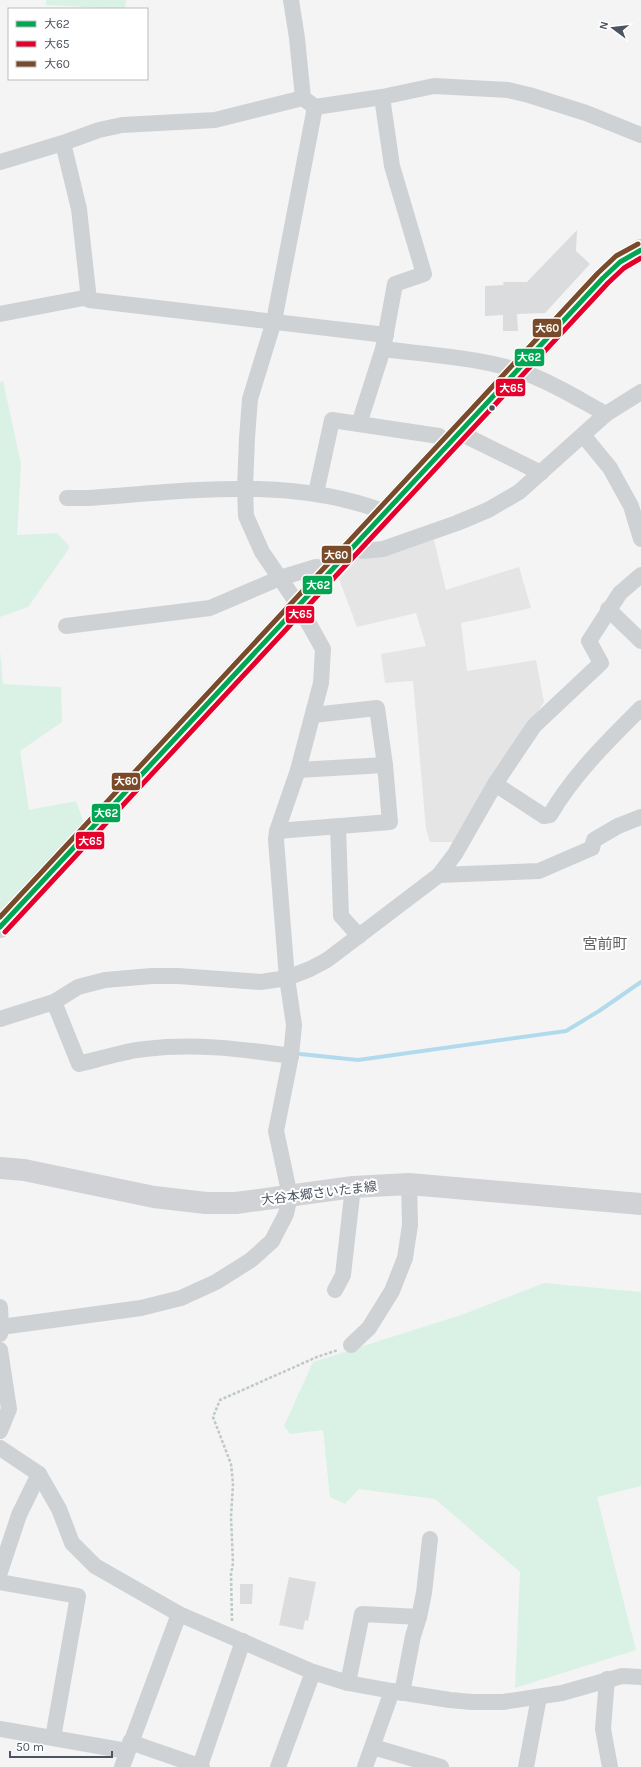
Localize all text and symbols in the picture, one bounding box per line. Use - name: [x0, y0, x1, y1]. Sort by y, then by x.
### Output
- legend: [8, 8, 148, 80]
- north arrow: [593, 8, 633, 48]
- text: 大62: [44, 17, 70, 31]
- text: N: [597, 20, 611, 31]
- text: 大65: [44, 37, 70, 51]
- text: 大60: [44, 57, 70, 71]
- line badge: 大60: [532, 318, 562, 338]
- text: 大60: [535, 322, 559, 335]
- line badge: 大62: [514, 348, 545, 367]
- text: 大62: [517, 351, 542, 364]
- line badge: 大65: [495, 378, 526, 397]
- text: 大65: [499, 382, 523, 395]
- unlabelled marker: [487, 403, 497, 413]
- line badge: 大60: [321, 545, 352, 564]
- text: 大60: [324, 549, 348, 562]
- line badge: 大62: [302, 575, 333, 595]
- text: 大62: [306, 579, 331, 592]
- line badge: 大65: [285, 605, 315, 624]
- text: 大65: [288, 608, 312, 621]
- line badge: 大60: [111, 772, 141, 791]
- text: 大60: [114, 775, 138, 788]
- line badge: 大62: [91, 803, 121, 823]
- text: 大62: [94, 807, 119, 820]
- line badge: 大65: [75, 831, 105, 850]
- text: 大65: [78, 835, 102, 848]
- district label: 宮前町: [582, 935, 628, 953]
- street label: 大谷本郷さいたま線: [260, 1178, 378, 1208]
- scale bar: [10, 1733, 112, 1759]
- text: 50 m: [16, 1740, 44, 1754]

